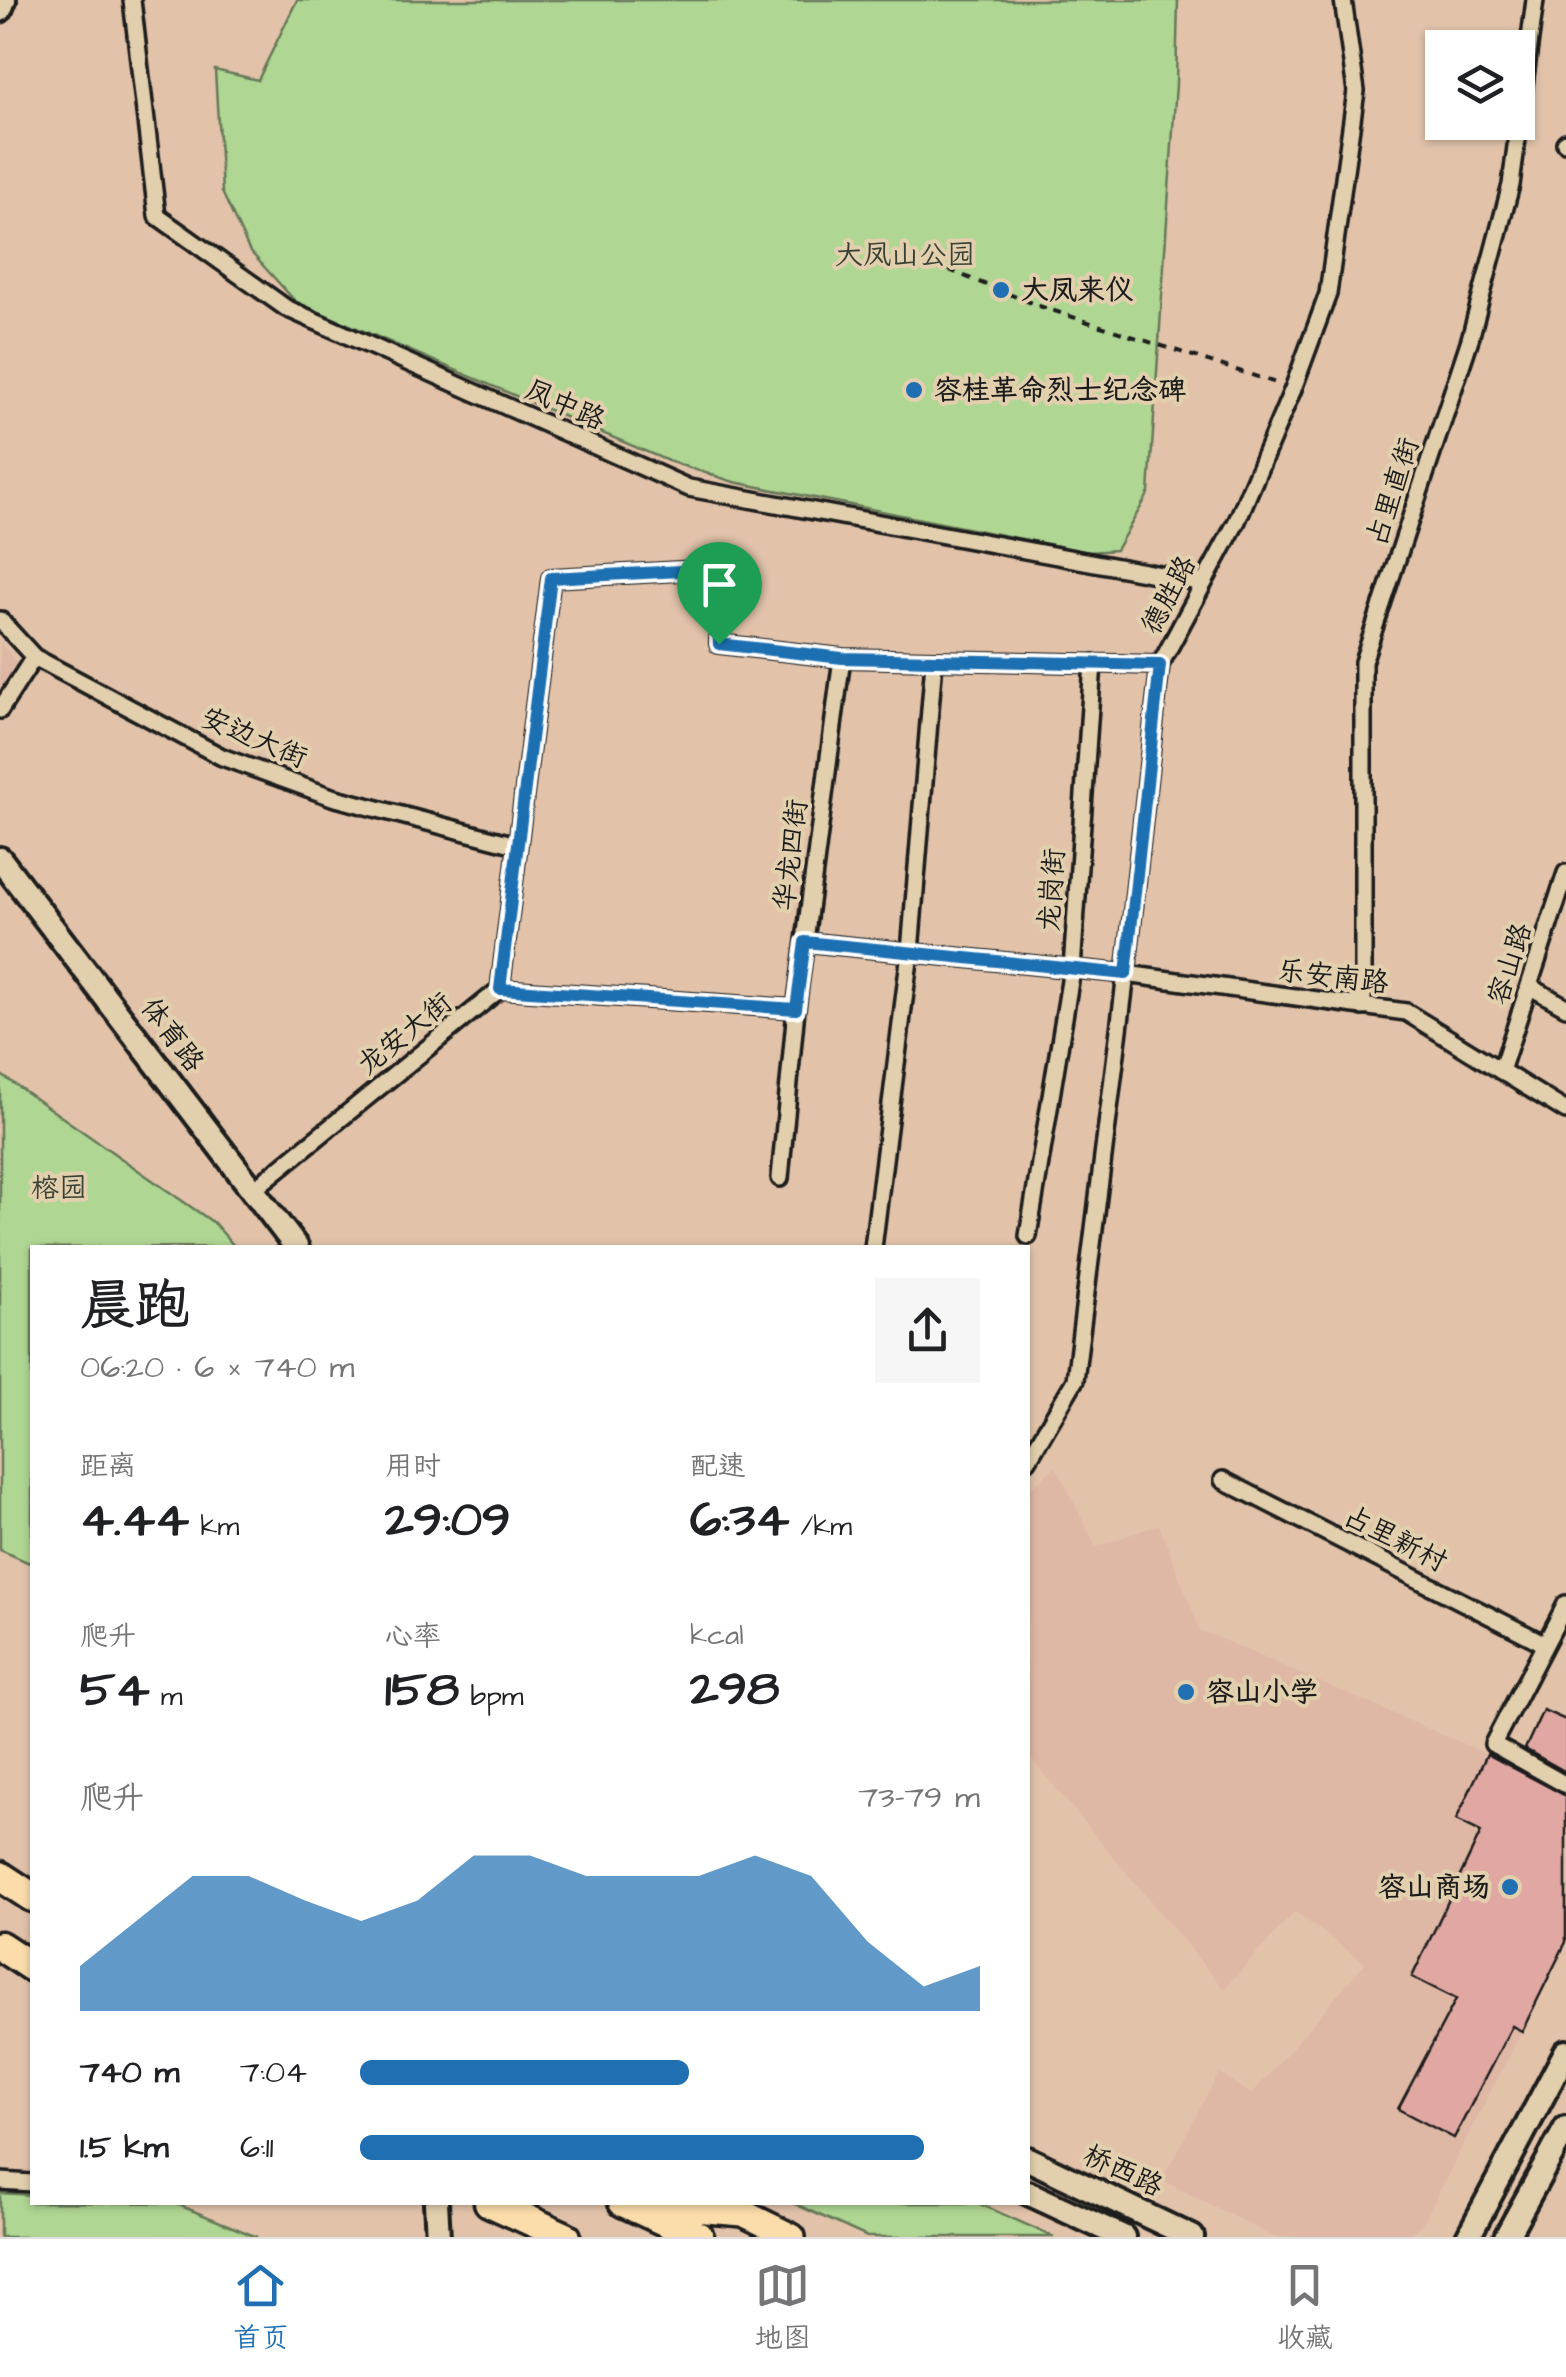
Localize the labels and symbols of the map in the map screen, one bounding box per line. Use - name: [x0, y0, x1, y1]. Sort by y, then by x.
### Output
- park label: 大凤山公园: [835, 236, 975, 275]
- place label: 大凤来仪: [1021, 271, 1133, 310]
- marker: 大凤来仪: [990, 279, 1012, 301]
- street label: 凤中路: [519, 370, 611, 440]
- place label: 容桂革命烈士纪念碑: [934, 371, 1186, 410]
- marker: 容桂革命烈士纪念碑: [903, 379, 925, 401]
- street label: 占里直街: [1357, 433, 1429, 551]
- pin: [677, 542, 762, 645]
- street label: 德胜路: [1132, 549, 1206, 641]
- street label: 安边大街: [195, 698, 313, 778]
- street label: 华龙四街: [765, 797, 817, 913]
- street label: 龙岗街: [1030, 847, 1074, 933]
- street label: 容山路: [1478, 918, 1542, 1010]
- street label: 乐安南路: [1275, 951, 1391, 1003]
- street label: 龙安大街: [349, 984, 461, 1084]
- street label: 体育路: [131, 990, 213, 1080]
- park label: 榕园: [31, 1169, 87, 1208]
- street label: 占里新村: [1336, 1496, 1454, 1582]
- place label: 容山小学: [1206, 1673, 1318, 1712]
- marker: 容山小学: [1175, 1681, 1197, 1703]
- place label: 容山商场: [1378, 1868, 1490, 1907]
- marker: 容山商场: [1499, 1876, 1521, 1898]
- street label: 桥西路: [1077, 2136, 1169, 2206]

